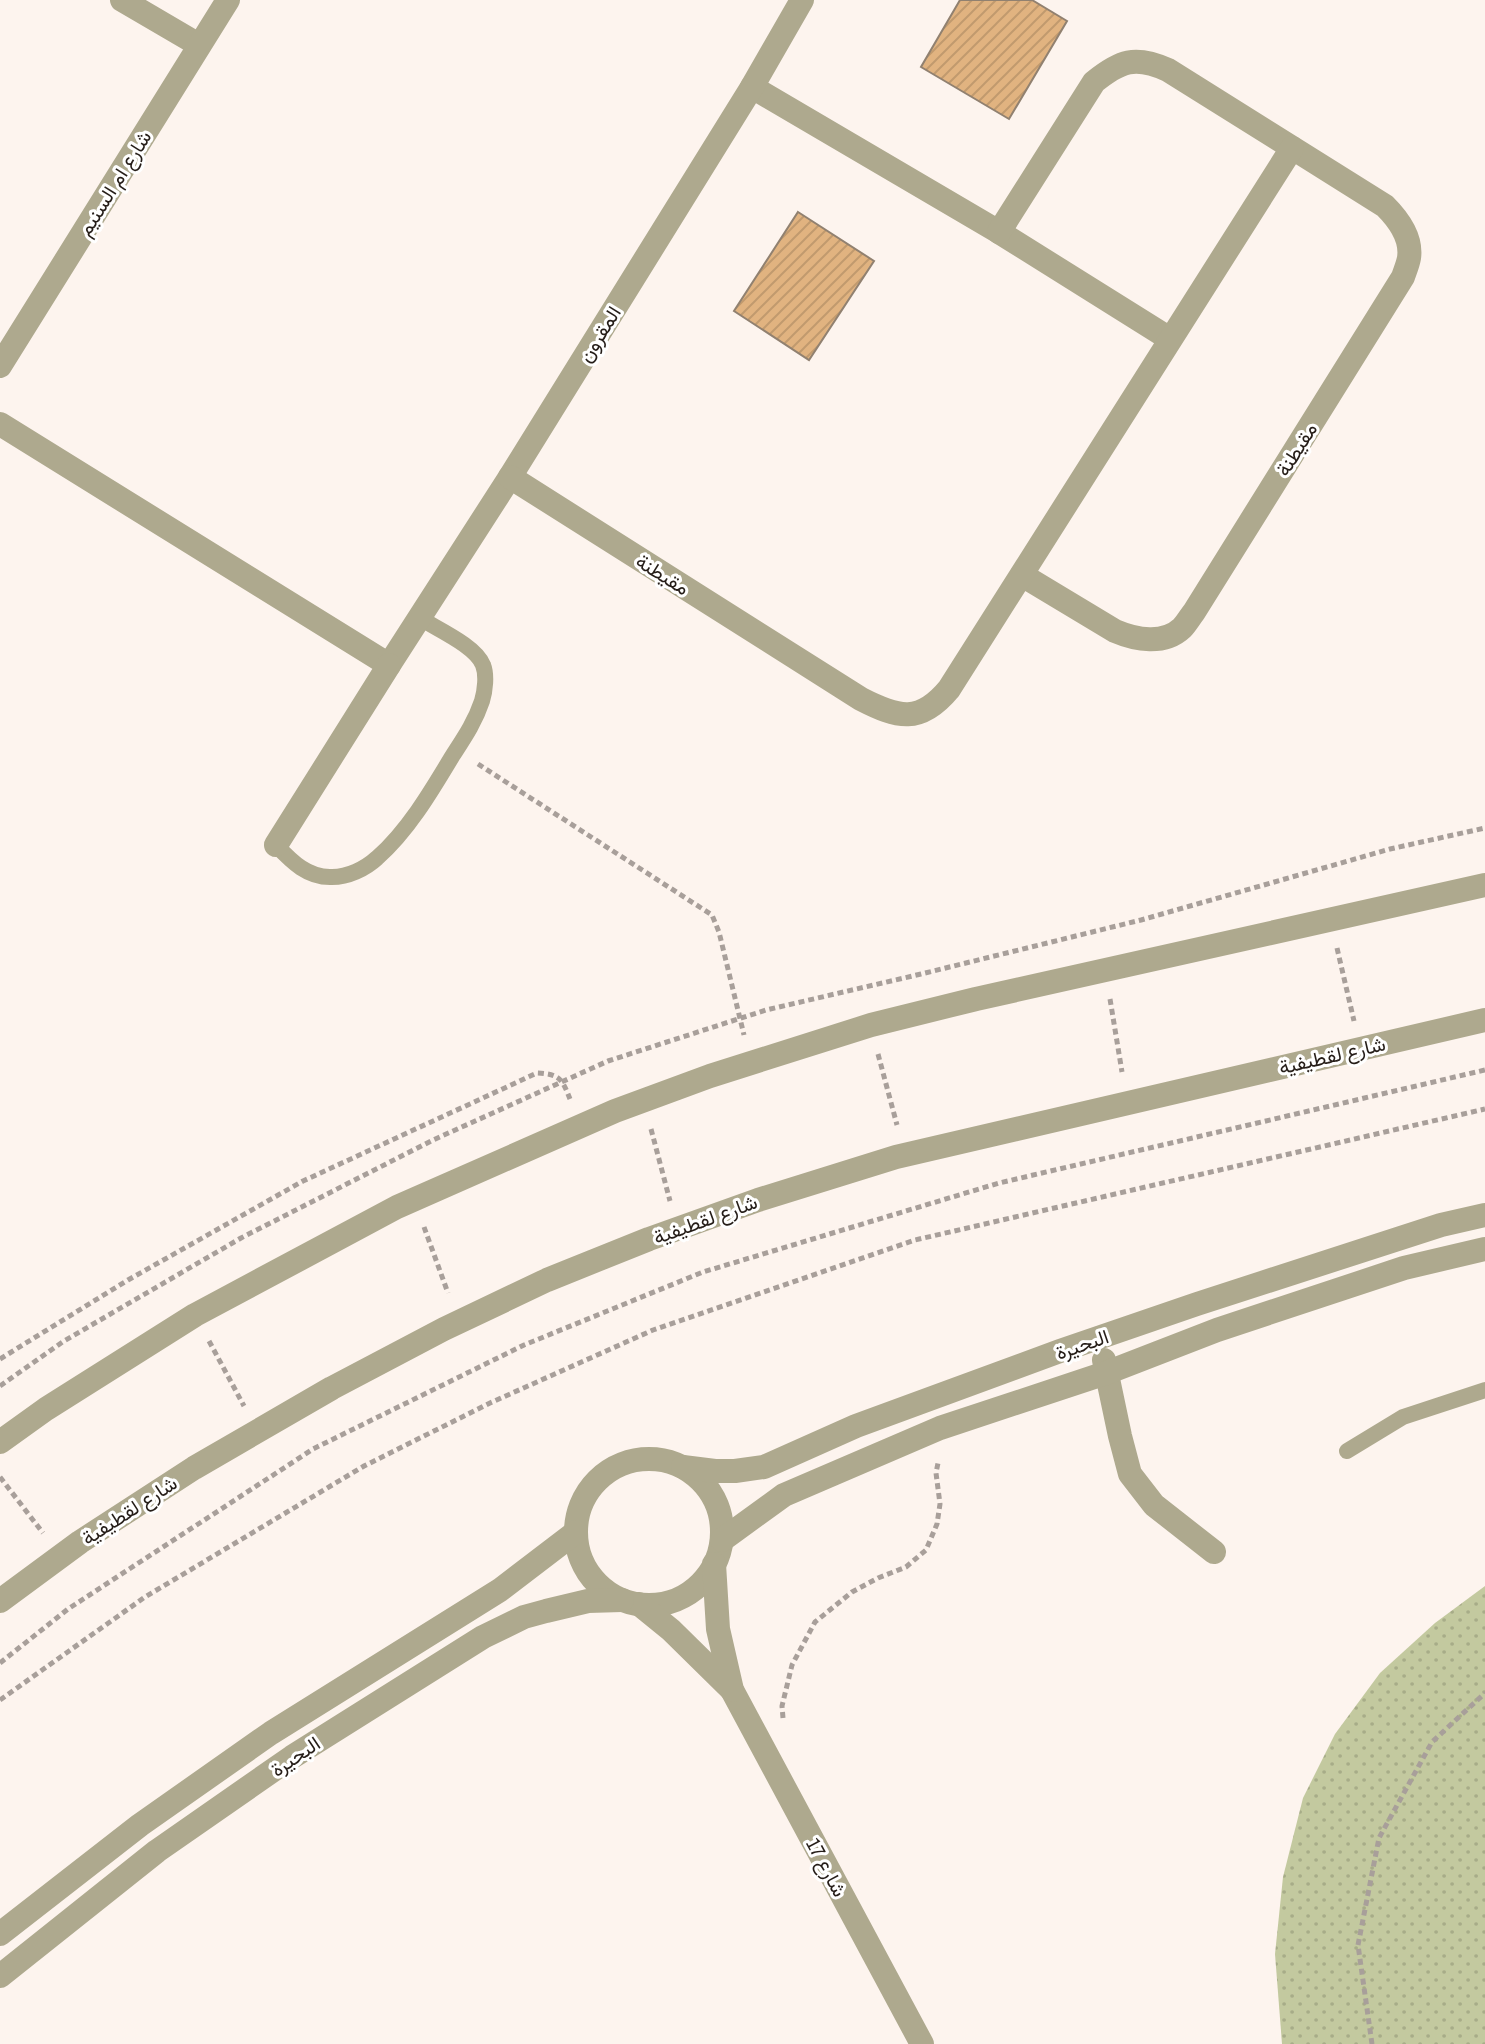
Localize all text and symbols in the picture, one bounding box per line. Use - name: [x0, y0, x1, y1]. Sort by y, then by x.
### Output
- street label: شارع ام السنيم: [71, 125, 158, 242]
- street label: المقرون: [571, 301, 627, 367]
- street label: مقيطنة: [1269, 417, 1323, 481]
- street label: مقيطنة: [631, 547, 695, 601]
- street label: شارع لقطيفية: [1276, 1030, 1388, 1081]
- street label: شارع لقطيفية: [649, 1188, 761, 1251]
- street label: البحيرة: [1052, 1322, 1112, 1366]
- street label: شارع لقطيفية: [76, 1469, 183, 1552]
- street label: البحيرة: [265, 1730, 325, 1782]
- street label: شارع 17: [799, 1833, 854, 1902]

